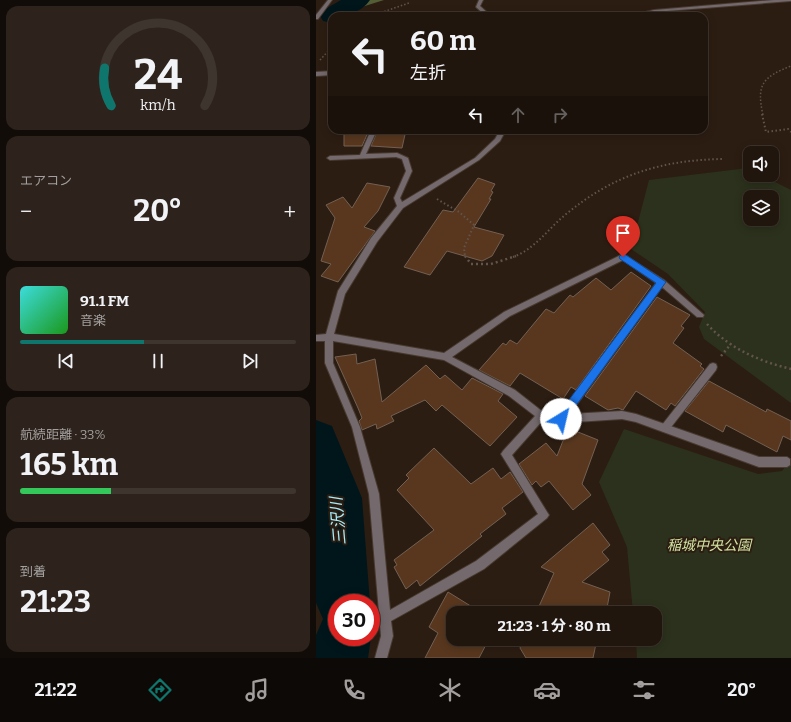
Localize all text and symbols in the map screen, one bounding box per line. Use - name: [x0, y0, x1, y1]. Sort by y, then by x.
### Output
- text: 60 m: [410, 24, 476, 57]
- icon: left: [344, 28, 396, 80]
- text: 24: [134, 50, 182, 100]
- text: 左折: [410, 62, 446, 84]
- text: km/h: [140, 97, 176, 114]
- icon: left: [465, 104, 487, 126]
- icon: ahead: [507, 104, 529, 126]
- icon: right: [549, 104, 571, 126]
- map controls: [743, 146, 779, 226]
- button: sound: [743, 146, 779, 182]
- text: エアコン: [20, 173, 72, 188]
- button: layers: [743, 190, 779, 226]
- text: 20°: [133, 193, 182, 229]
- text: −: [20, 198, 32, 225]
- text: +: [283, 198, 296, 225]
- pin: [606, 216, 640, 257]
- icon: arrive: [612, 222, 634, 244]
- text: 91.1 FM: [80, 292, 129, 310]
- text: 音楽: [80, 313, 106, 328]
- icon: previous: [55, 350, 77, 372]
- icon: pause: [147, 350, 169, 372]
- icon: next: [239, 350, 261, 372]
- position arrow: [540, 398, 582, 440]
- text: 航続距離 · 33%: [20, 427, 106, 442]
- text: 165 km: [20, 447, 118, 483]
- water label: 三沢川: [326, 494, 350, 546]
- park label: 稲城中央公園: [667, 537, 753, 554]
- text: 到着: [20, 564, 46, 579]
- text: 21:23: [20, 584, 91, 620]
- speed limit sign: 30: [328, 594, 380, 646]
- text: 21:23 · 1 分 · 80 m: [497, 617, 611, 635]
- icon: directions: [146, 676, 174, 704]
- icon: music: [243, 676, 271, 704]
- icon: phone: [340, 676, 368, 704]
- icon: climate: [436, 676, 464, 704]
- icon: car: [533, 676, 561, 704]
- icon: filters: [630, 676, 658, 704]
- text: 21:22: [34, 679, 77, 701]
- text: 20°: [727, 679, 757, 701]

